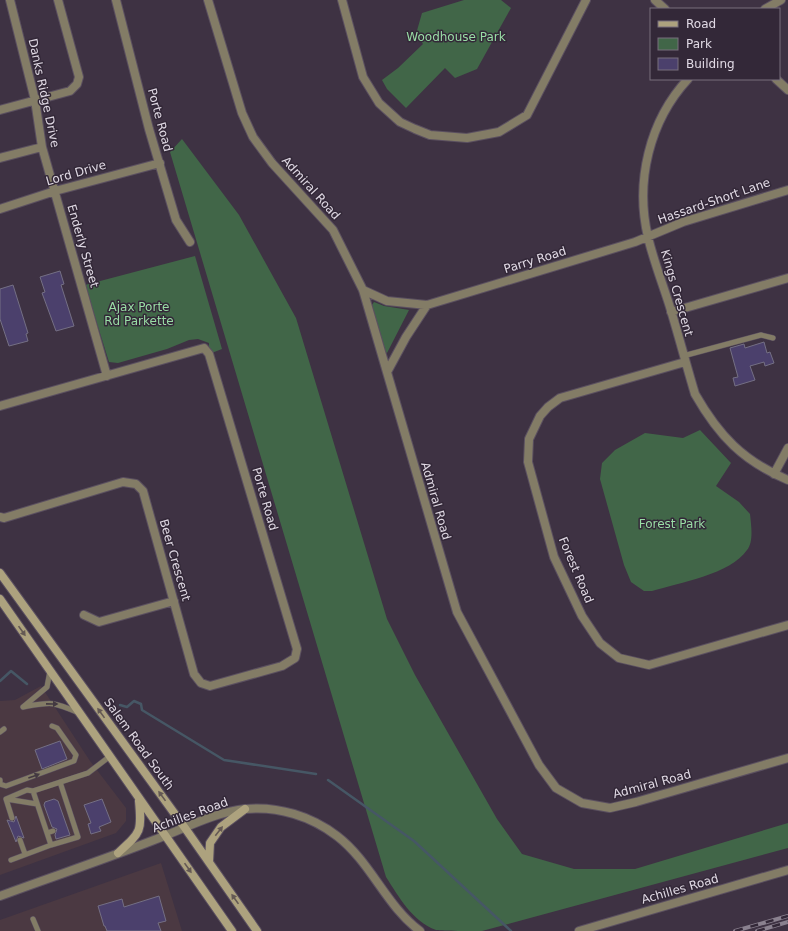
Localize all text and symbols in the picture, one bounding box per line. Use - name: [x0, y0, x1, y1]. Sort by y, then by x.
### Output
- legend: [650, 8, 780, 80]
- text: Road: [686, 17, 716, 31]
- park label: Woodhouse Park: [406, 30, 506, 44]
- street label: Danks Ridge Drive: [26, 37, 62, 149]
- text: Park: [686, 37, 712, 51]
- text: Building: [686, 57, 735, 71]
- street label: Porte Road: [145, 87, 175, 153]
- street label: Admiral Road: [279, 154, 343, 222]
- street label: Lord Drive: [44, 158, 108, 188]
- street label: Hassard-Short Lane: [656, 175, 772, 227]
- street label: Enderly Street: [64, 203, 102, 289]
- street label: Parry Road: [502, 244, 568, 276]
- street label: Kings Crescent: [658, 248, 696, 338]
- park label: Ajax Porte Rd Parkette: [104, 300, 174, 328]
- street label: Admiral Road: [418, 461, 454, 541]
- street label: Porte Road: [249, 466, 281, 532]
- street label: Beer Crescent: [157, 517, 193, 603]
- park label: Forest Park: [639, 517, 705, 531]
- street label: Forest Road: [556, 535, 596, 605]
- one-way arrow: [18, 626, 26, 636]
- street label: Salem Road South: [101, 695, 177, 793]
- one-way arrow: [46, 700, 58, 707]
- one-way arrow: [97, 707, 105, 718]
- street label: Admiral Road: [611, 767, 693, 801]
- one-way arrow: [28, 773, 40, 779]
- one-way arrow: [158, 791, 166, 802]
- street label: Achilles Road: [150, 795, 230, 835]
- one-way arrow: [215, 825, 224, 836]
- one-way arrow: [184, 863, 192, 873]
- street label: Achilles Road: [640, 871, 720, 907]
- one-way arrow: [231, 894, 239, 904]

